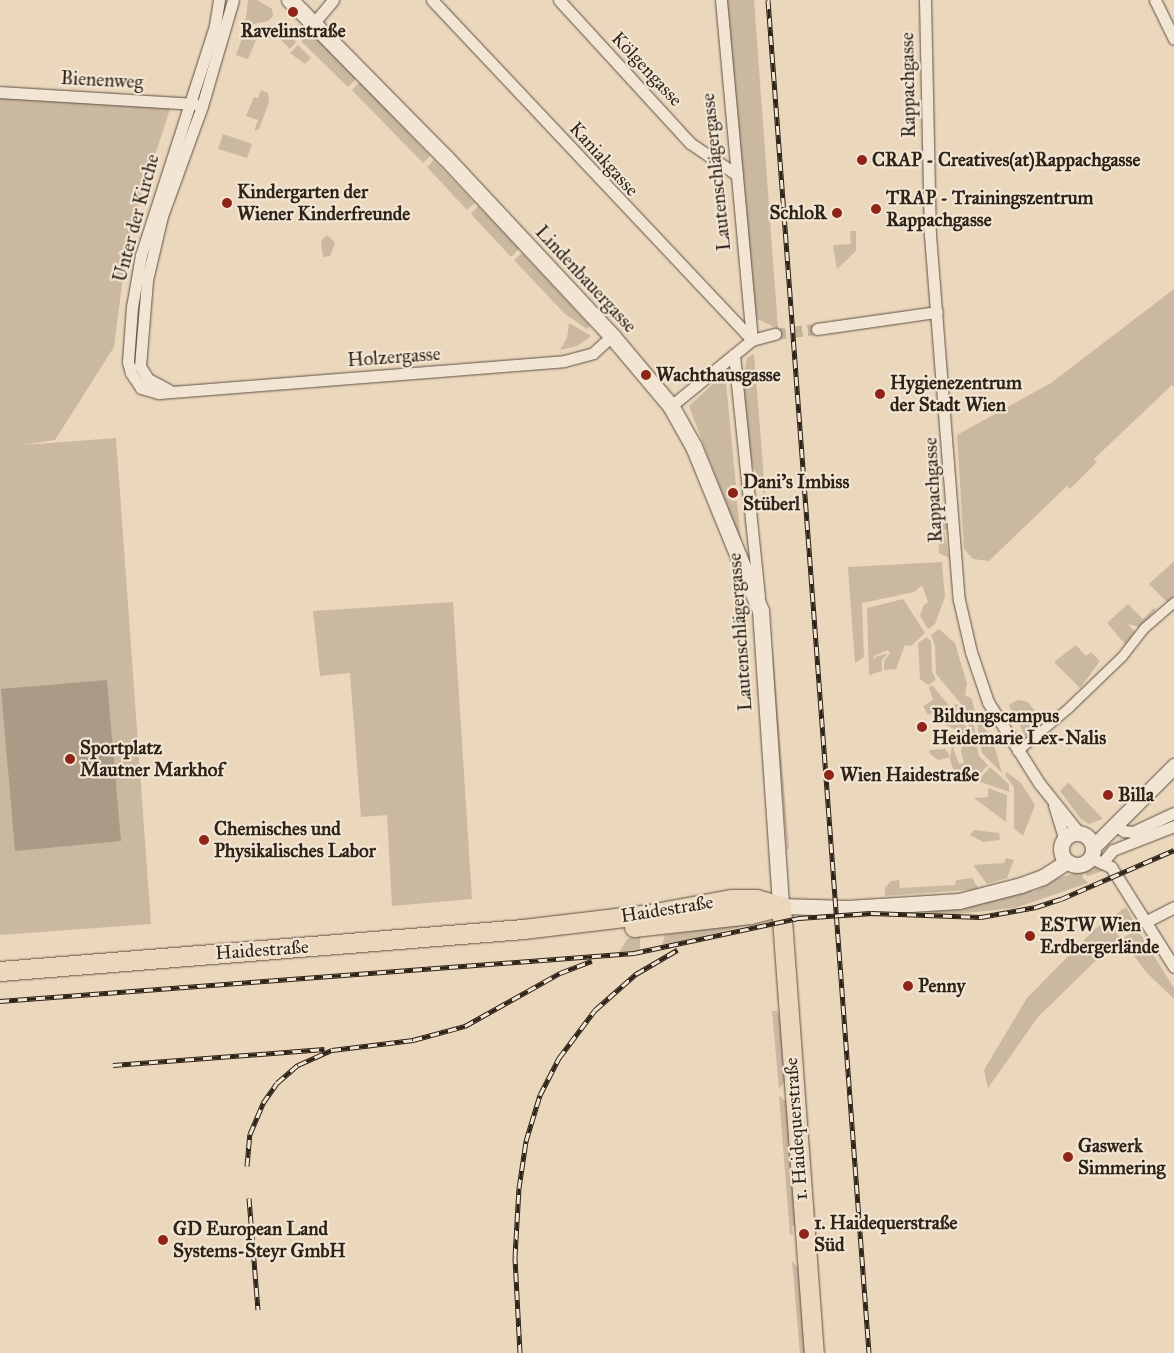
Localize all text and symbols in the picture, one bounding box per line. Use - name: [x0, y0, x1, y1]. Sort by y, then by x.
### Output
- marker: Ravelinstraße: [287, 6, 299, 18]
- place label: Ravelinstraße: [240, 20, 346, 42]
- street label: Kölgengasse: [607, 27, 687, 111]
- street label: Rappachgasse: [896, 32, 920, 138]
- street label: Bienenweg: [60, 66, 144, 94]
- street label: Lautenschlägergasse: [696, 92, 736, 252]
- street label: Kaniakgasse: [565, 117, 643, 201]
- place label: CRAP - Creatives(at)Rappachgasse: [872, 149, 1140, 171]
- street label: Unter der Kirche: [108, 152, 164, 284]
- marker: CRAP - Creatives(at)Rappachgasse: [856, 154, 868, 166]
- place label: Kindergarten der Wiener Kinderfreunde: [237, 181, 410, 225]
- place label: TRAP - Trainingszentrum Rappachgasse: [886, 187, 1093, 231]
- marker: Kindergarten der Wiener Kinderfreunde: [221, 197, 233, 209]
- place label: SchloR: [770, 202, 827, 224]
- marker: TRAP - Trainingszentrum Rappachgasse: [870, 203, 882, 215]
- marker: SchloR: [831, 207, 843, 219]
- street label: Lindenbauergasse: [531, 221, 641, 337]
- street label: Holzergasse: [347, 342, 441, 372]
- place label: Wachthausgasse: [656, 364, 781, 386]
- marker: Wachthausgasse: [640, 369, 652, 381]
- place label: Hygienezentrum der Stadt Wien: [890, 372, 1022, 416]
- marker: Hygienezentrum der Stadt Wien: [874, 388, 886, 400]
- street label: Rappachgasse: [919, 437, 947, 543]
- place label: Dani's Imbiss Stüberl: [743, 471, 849, 515]
- marker: Dani's Imbiss Stüberl: [727, 487, 739, 499]
- street label: Lautenschlägergasse: [723, 552, 757, 712]
- place label: Bildungscampus Heidemarie Lex-Nalis: [932, 705, 1106, 749]
- marker: Bildungscampus Heidemarie Lex-Nalis: [916, 721, 928, 733]
- place label: Sportplatz Mautner Markhof: [80, 737, 224, 781]
- marker: Sportplatz Mautner Markhof: [64, 753, 76, 765]
- place label: Wien Haidestraße: [840, 764, 979, 786]
- marker: Wien Haidestraße: [822, 768, 836, 782]
- place label: Billa: [1118, 784, 1154, 806]
- marker: Billa: [1102, 789, 1114, 801]
- place label: Chemisches und Physikalisches Labor: [214, 818, 376, 862]
- marker: Chemisches und Physikalisches Labor: [198, 834, 210, 846]
- street label: Haidestraße: [619, 890, 715, 928]
- place label: ESTW Wien Erdbergerlände: [1040, 914, 1159, 958]
- marker: ESTW Wien Erdbergerlände: [1024, 930, 1036, 942]
- street label: Haidestraße: [215, 935, 309, 965]
- place label: Penny: [918, 975, 965, 997]
- marker: Penny: [902, 980, 914, 992]
- street label: 1. Haidequerstraße: [780, 1057, 812, 1201]
- place label: Gaswerk Simmering: [1078, 1135, 1165, 1179]
- marker: Gaswerk Simmering: [1062, 1151, 1074, 1163]
- place label: 1. Haidequerstraße Süd: [814, 1212, 957, 1256]
- place label: GD European Land Systems-Steyr GmbH: [173, 1218, 346, 1262]
- marker: 1. Haidequerstraße Süd: [798, 1228, 810, 1240]
- marker: GD European Land Systems-Steyr GmbH: [157, 1234, 169, 1246]

